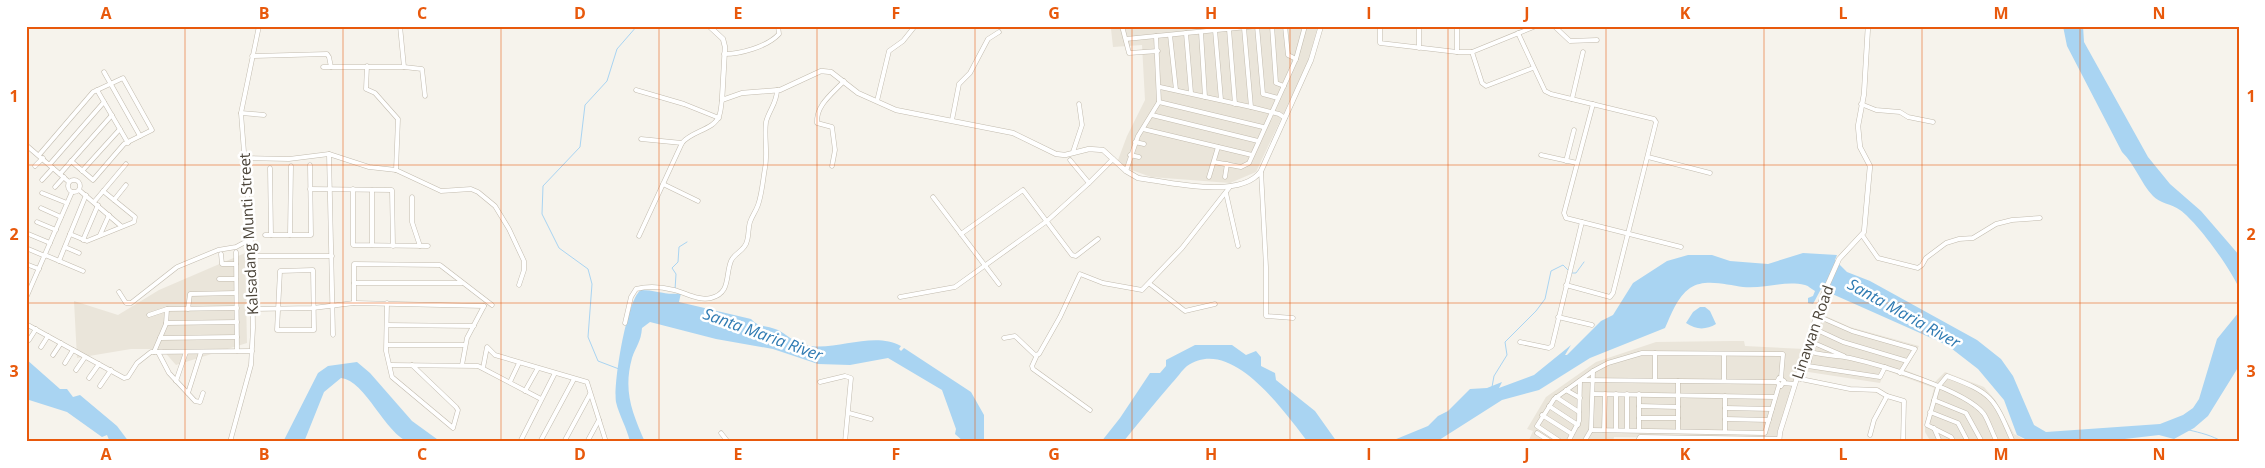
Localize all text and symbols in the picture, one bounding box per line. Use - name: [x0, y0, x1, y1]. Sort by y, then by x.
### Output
- text: A: [100, 2, 112, 24]
- text: B: [259, 2, 269, 24]
- text: C: [417, 2, 427, 24]
- text: D: [574, 2, 586, 24]
- text: E: [734, 2, 743, 24]
- text: F: [892, 2, 900, 24]
- text: G: [1048, 2, 1060, 24]
- text: H: [1205, 2, 1217, 24]
- text: I: [1366, 2, 1372, 24]
- text: J: [1522, 2, 1530, 24]
- text: K: [1680, 2, 1691, 24]
- text: L: [1838, 2, 1848, 24]
- text: M: [1993, 2, 2009, 24]
- text: N: [2152, 2, 2166, 24]
- text: 1: [9, 85, 19, 107]
- text: 1: [2246, 85, 2256, 107]
- street label: Kalsadang Munti Street: [234, 152, 262, 316]
- text: 2: [9, 223, 19, 245]
- text: 2: [2246, 223, 2256, 245]
- water label: Santa Maria River: [1844, 273, 1965, 353]
- street label: Linawan Road: [1787, 282, 1837, 382]
- water label: Santa Maria River: [700, 302, 826, 366]
- text: 3: [9, 360, 19, 382]
- text: 3: [2246, 360, 2256, 382]
- text: A: [100, 443, 112, 465]
- text: B: [259, 443, 269, 465]
- text: C: [417, 443, 427, 465]
- text: D: [574, 443, 586, 465]
- text: E: [734, 443, 743, 465]
- text: F: [892, 443, 900, 465]
- text: G: [1048, 443, 1060, 465]
- text: H: [1205, 443, 1217, 465]
- text: I: [1366, 443, 1372, 465]
- text: J: [1522, 443, 1530, 465]
- text: K: [1680, 443, 1691, 465]
- text: L: [1838, 443, 1848, 465]
- text: M: [1993, 443, 2009, 465]
- text: N: [2152, 443, 2166, 465]

